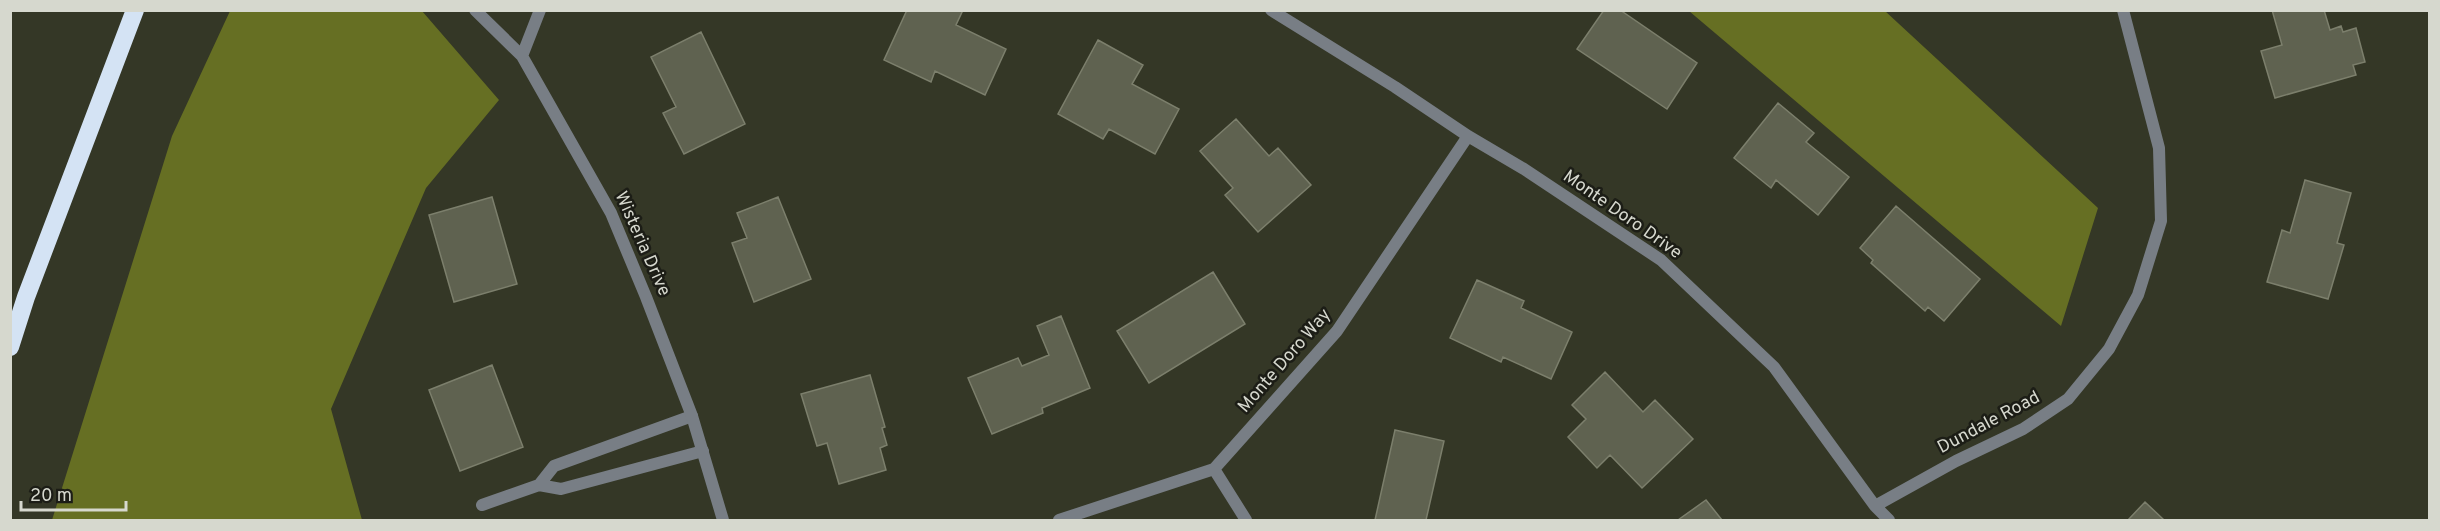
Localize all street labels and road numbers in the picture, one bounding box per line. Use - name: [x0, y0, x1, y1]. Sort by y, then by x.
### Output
- street label: Monte Doro Drive: [1558, 165, 1686, 265]
- street label: Wisteria Drive: [609, 188, 675, 300]
- street label: Monte Doro Way: [1233, 304, 1337, 418]
- street label: Dundale Road: [1934, 386, 2044, 460]

